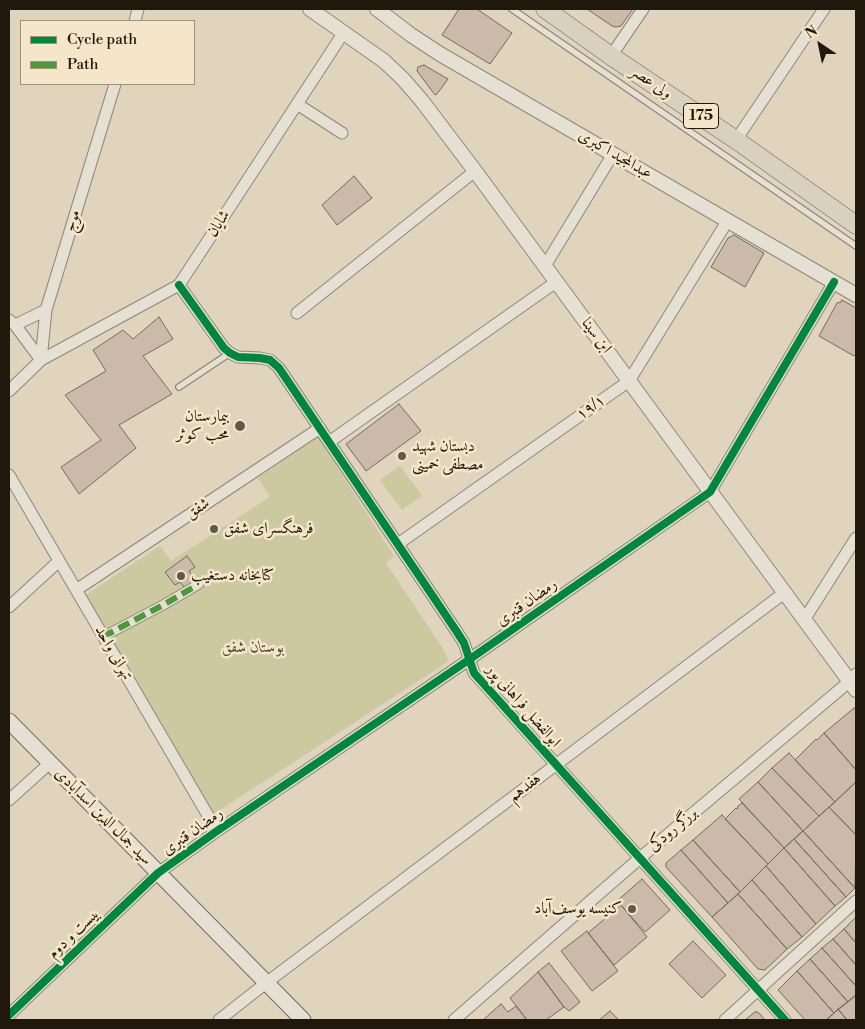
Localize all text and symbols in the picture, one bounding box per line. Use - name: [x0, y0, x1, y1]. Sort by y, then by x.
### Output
- legend: [20, 20, 195, 85]
- north arrow: [795, 20, 845, 70]
- text: N: [802, 22, 821, 43]
- text: Cycle path: [67, 30, 137, 49]
- text: Path: [67, 55, 99, 74]
- street label: ولی عصر: [627, 62, 675, 104]
- road number: 175: [684, 104, 718, 128]
- street label: عبدالمجید اکبری: [575, 126, 655, 184]
- street label: شایان: [203, 207, 235, 241]
- street label: موج: [61, 208, 85, 234]
- street label: ابن سینا: [577, 314, 615, 358]
- street label: ۱۹/۱: [573, 391, 609, 425]
- place label: بیمارستان محب کوثر: [176, 407, 229, 445]
- marker: بیمارستان محب کوثر: [233, 419, 247, 433]
- place label: دبستان شهید مصطفی خمینی: [412, 437, 484, 475]
- marker: دبستان شهید مصطفی خمینی: [396, 450, 408, 462]
- street label: شفق: [182, 494, 214, 524]
- place label: فرهنگسرای شفق: [224, 519, 314, 539]
- marker: فرهنگسرای شفق: [208, 523, 220, 535]
- place label: کتابخانه دستغیب: [191, 566, 274, 586]
- marker: کتابخانه دستغیب: [175, 570, 187, 582]
- street label: رمضان قنبری: [493, 575, 561, 631]
- street label: تهرانی واحد: [90, 622, 136, 684]
- park label: بوستان شفق: [222, 638, 284, 658]
- street label: ابوالفضل فراهانی پور: [482, 660, 564, 752]
- street label: سید جمال الدین اسدآبادی: [50, 764, 156, 870]
- street label: هفدهم: [505, 769, 545, 807]
- street label: رمضان قنبری: [159, 804, 227, 860]
- street label: برزگر رودکی: [644, 804, 702, 856]
- place label: کنیسه یوسف‌آباد: [534, 899, 622, 919]
- marker: کنیسه یوسف‌آباد: [626, 903, 638, 915]
- street label: بیست و دوم: [44, 905, 104, 963]

